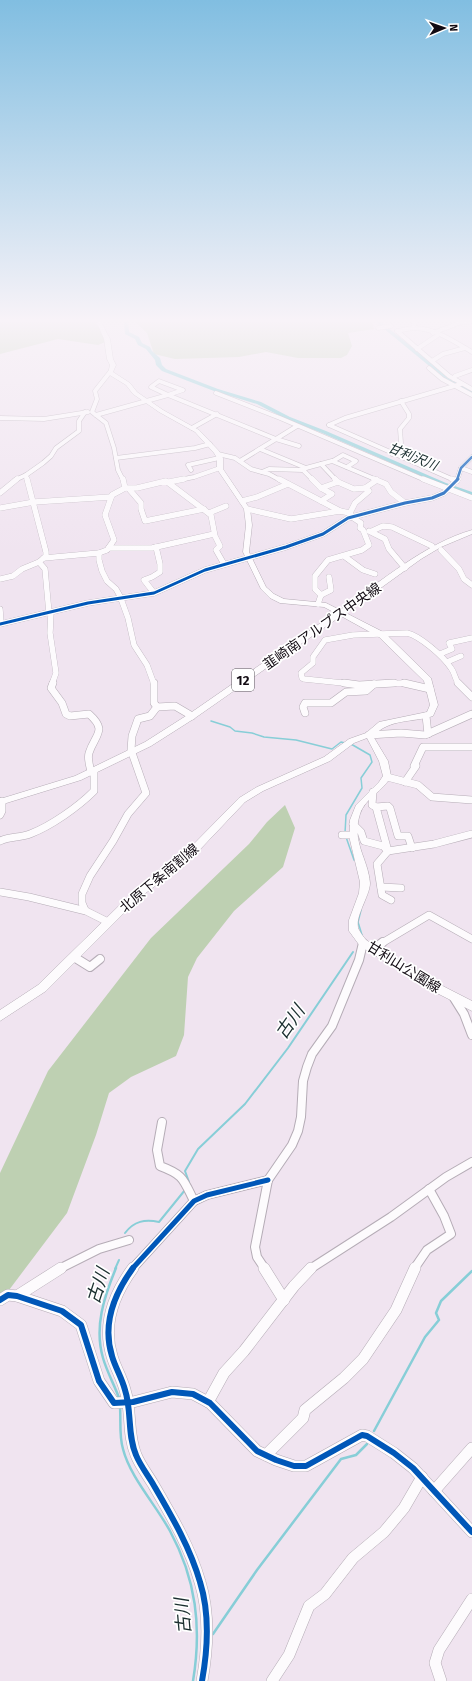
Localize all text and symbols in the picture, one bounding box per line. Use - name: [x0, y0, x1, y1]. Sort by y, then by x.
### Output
- north arrow: [424, 8, 464, 48]
- text: N: [447, 24, 460, 32]
- water label: 甘利沢川: [386, 440, 442, 474]
- street label: 韮崎南アルプス中央線: [260, 579, 384, 673]
- road number: 12: [232, 669, 254, 691]
- street label: 北原下条南割線: [116, 840, 202, 916]
- street label: 甘利山公園線: [364, 938, 444, 997]
- water label: 古川: [271, 999, 310, 1043]
- water label: 古川: [82, 1264, 115, 1307]
- water label: 古川: [170, 1595, 196, 1635]

